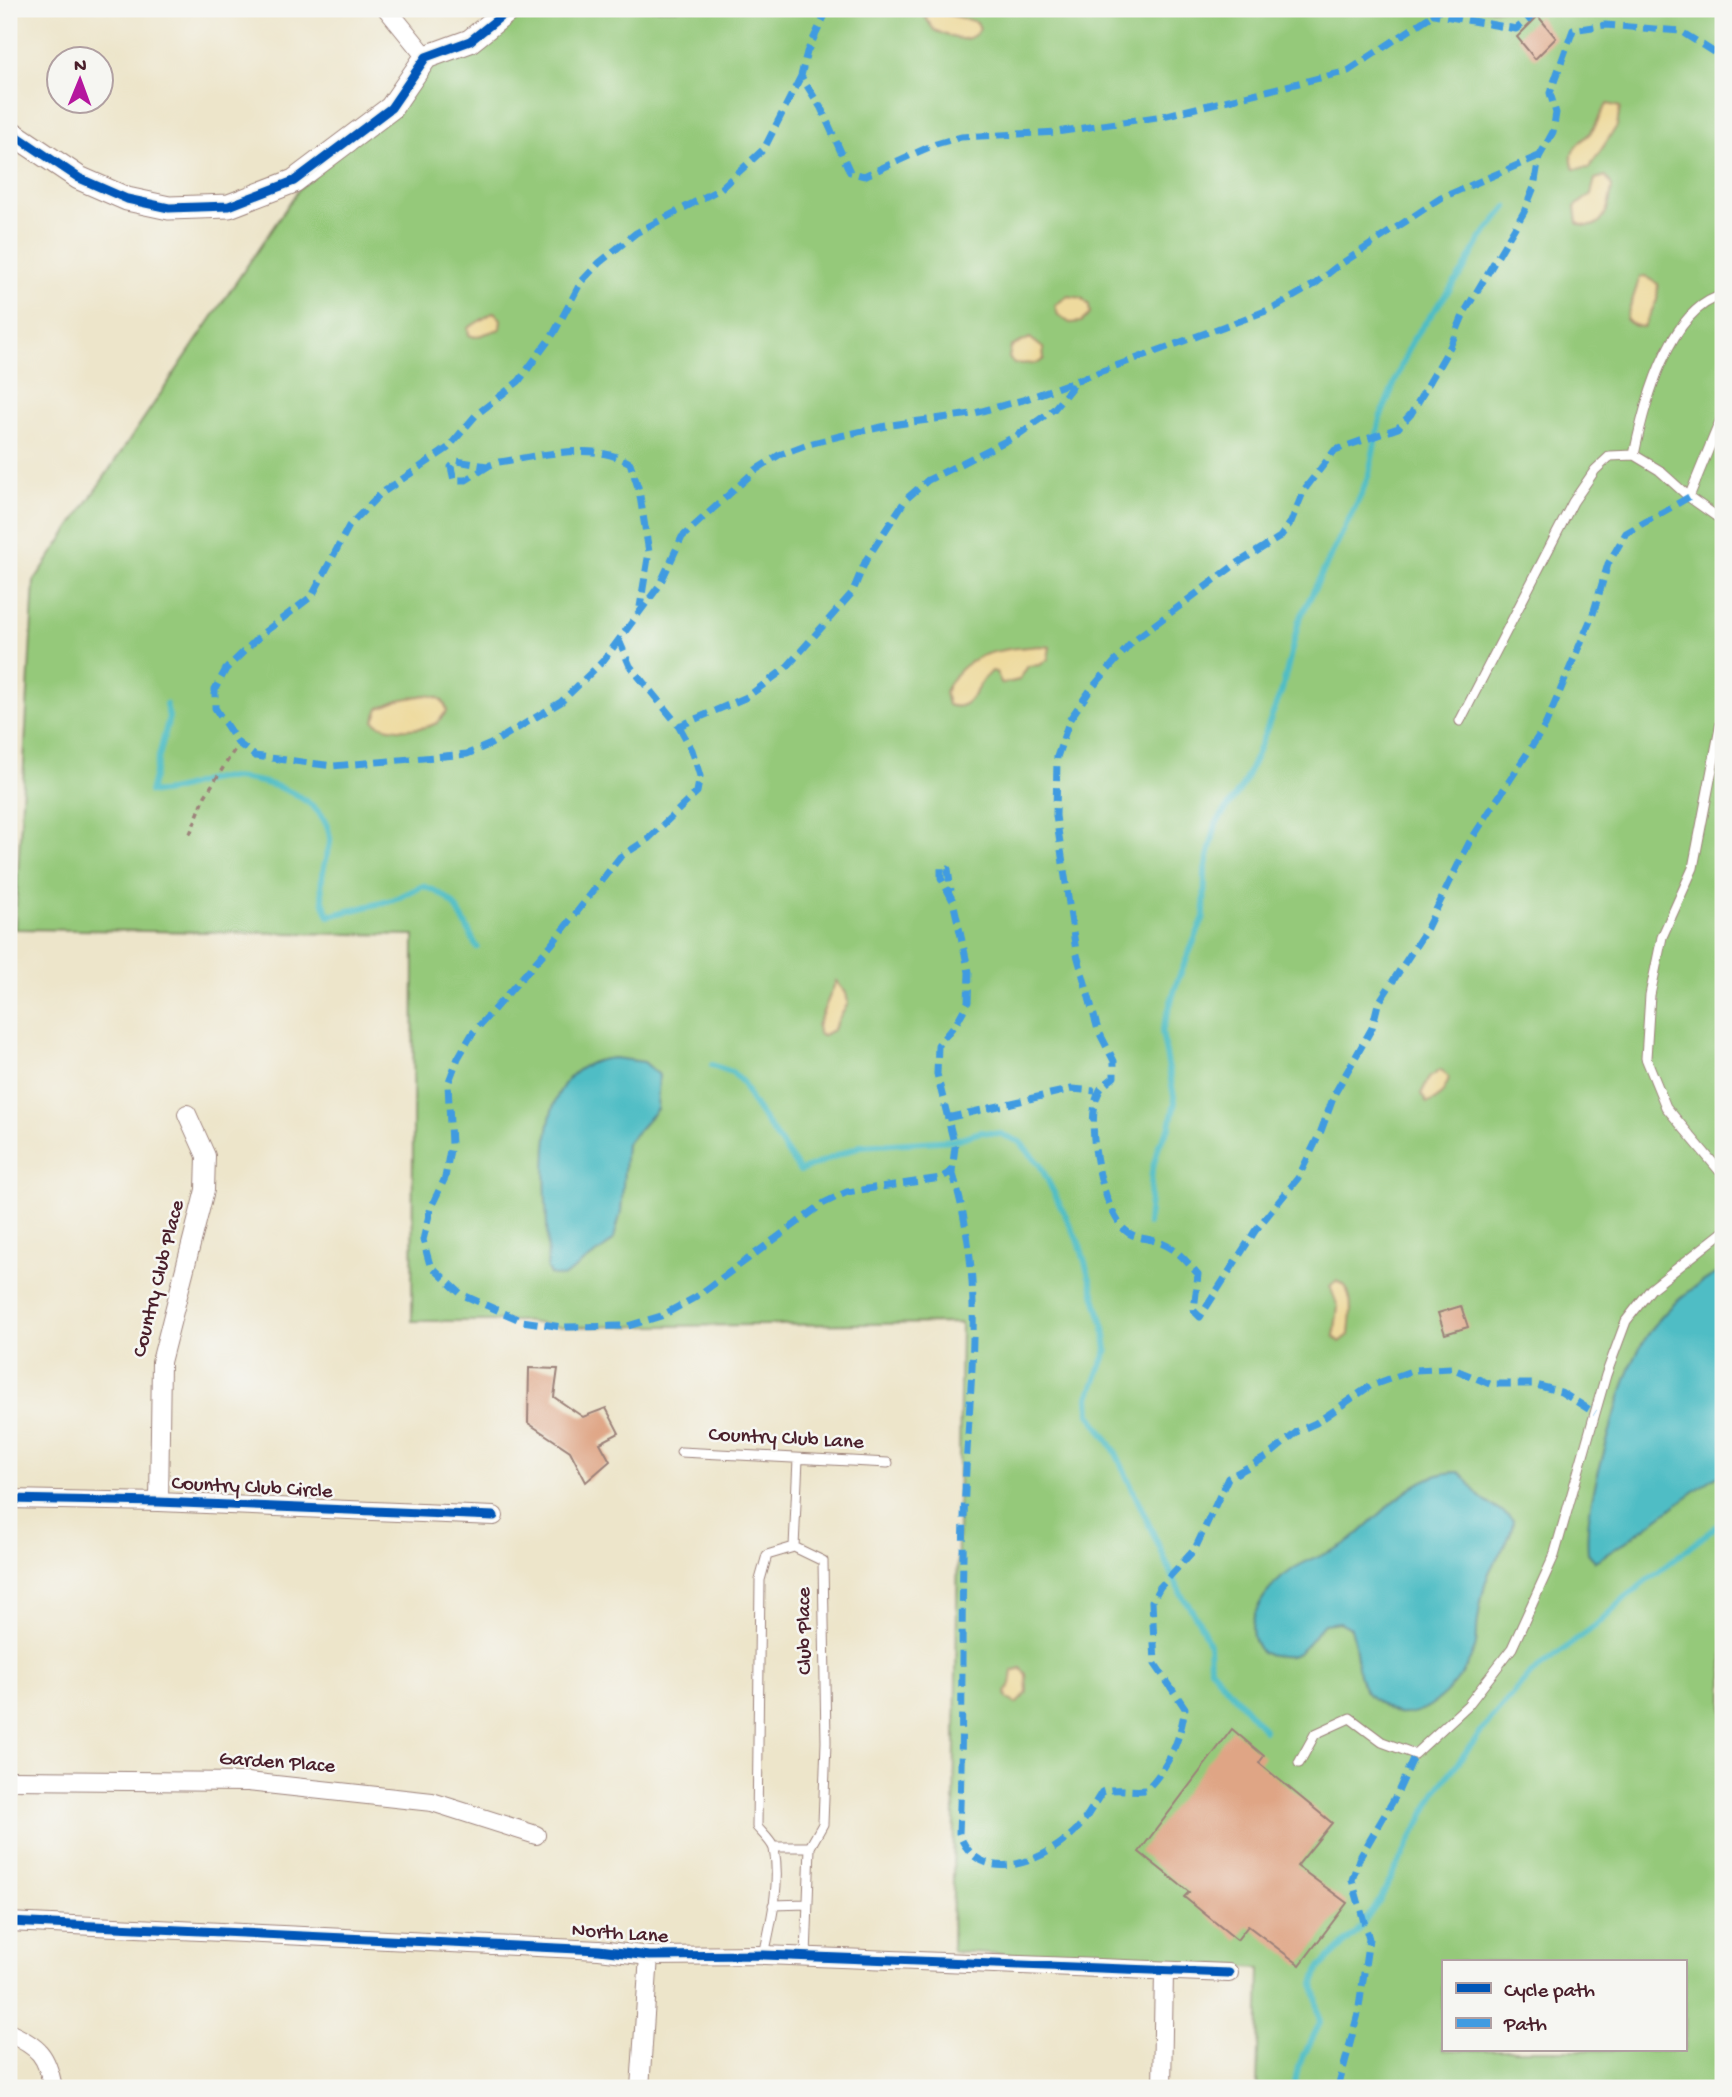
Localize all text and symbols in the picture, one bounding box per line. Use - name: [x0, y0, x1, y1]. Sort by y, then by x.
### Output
- north arrow: [46, 46, 116, 116]
- text: N: [74, 55, 87, 78]
- street label: Country Club Place: [128, 1197, 192, 1360]
- street label: Country Club Lane: [708, 1423, 865, 1457]
- street label: Country Club Circle: [171, 1472, 334, 1506]
- street label: Club Place: [793, 1586, 819, 1675]
- street label: Garden Place: [218, 1747, 337, 1781]
- street label: North Lane: [571, 1919, 670, 1951]
- legend: [1442, 1960, 1686, 2052]
- text: Cycle path: [1504, 1980, 1595, 2005]
- text: Path: [1503, 2014, 1547, 2039]

